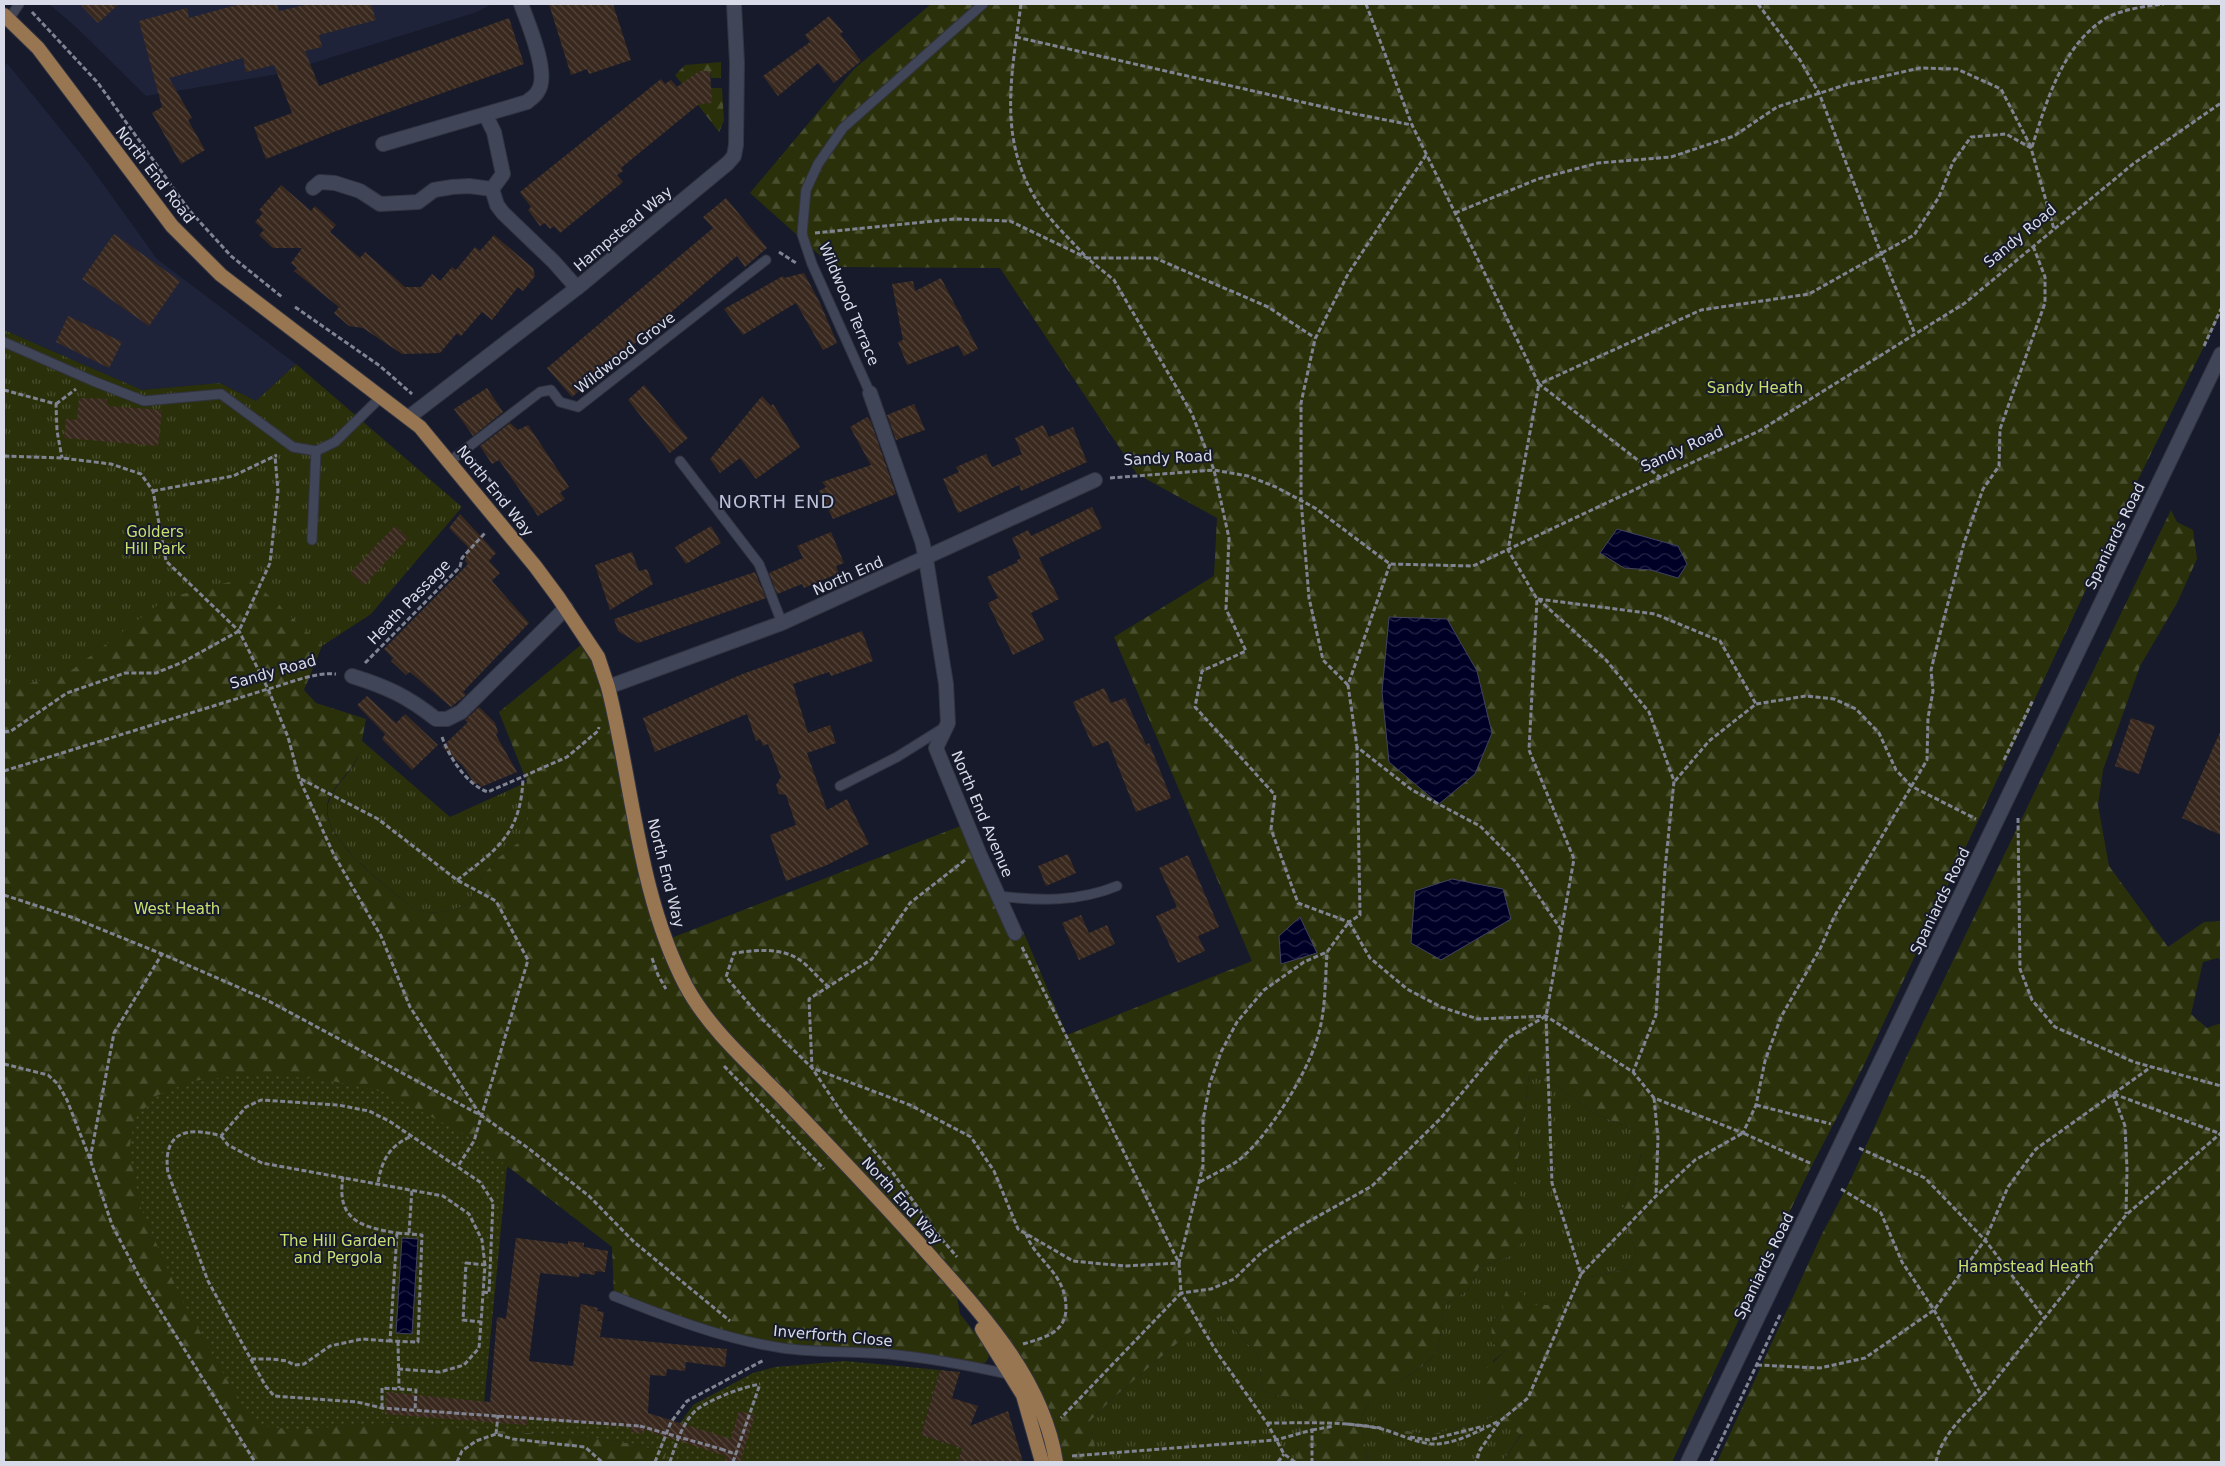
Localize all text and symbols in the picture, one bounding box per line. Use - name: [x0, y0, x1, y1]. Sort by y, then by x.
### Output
- street label: North End Road: [112, 123, 198, 227]
- street label: Hampstead Way: [570, 183, 676, 275]
- street label: Sandy Road: [1980, 200, 2060, 272]
- street label: Wildwood Terrace: [815, 240, 883, 368]
- street label: Wildwood Grove: [571, 308, 679, 398]
- park label: Sandy Heath: [1707, 379, 1803, 397]
- street label: Sandy Road: [1638, 422, 1726, 476]
- street label: North End Way: [453, 442, 537, 540]
- street label: Sandy Road: [1123, 447, 1213, 469]
- street label: Spaniards Road: [2081, 480, 2149, 592]
- district label: NORTH END: [719, 491, 835, 512]
- park label: Golders Hill Park: [125, 523, 186, 558]
- street label: North End: [810, 552, 886, 600]
- street label: Heath Passage: [364, 556, 454, 648]
- street label: Sandy Road: [228, 651, 318, 693]
- street label: North End Avenue: [947, 748, 1017, 880]
- street label: North End Way: [644, 817, 688, 930]
- street label: Spaniards Road: [1906, 845, 1974, 957]
- park label: West Heath: [134, 900, 220, 918]
- street label: North End Way: [858, 1153, 946, 1249]
- street label: Spaniards Road: [1730, 1210, 1798, 1322]
- park label: The Hill Garden and Pergola: [279, 1232, 396, 1267]
- park label: Hampstead Heath: [1958, 1258, 2094, 1276]
- street label: Inverforth Close: [773, 1322, 893, 1350]

